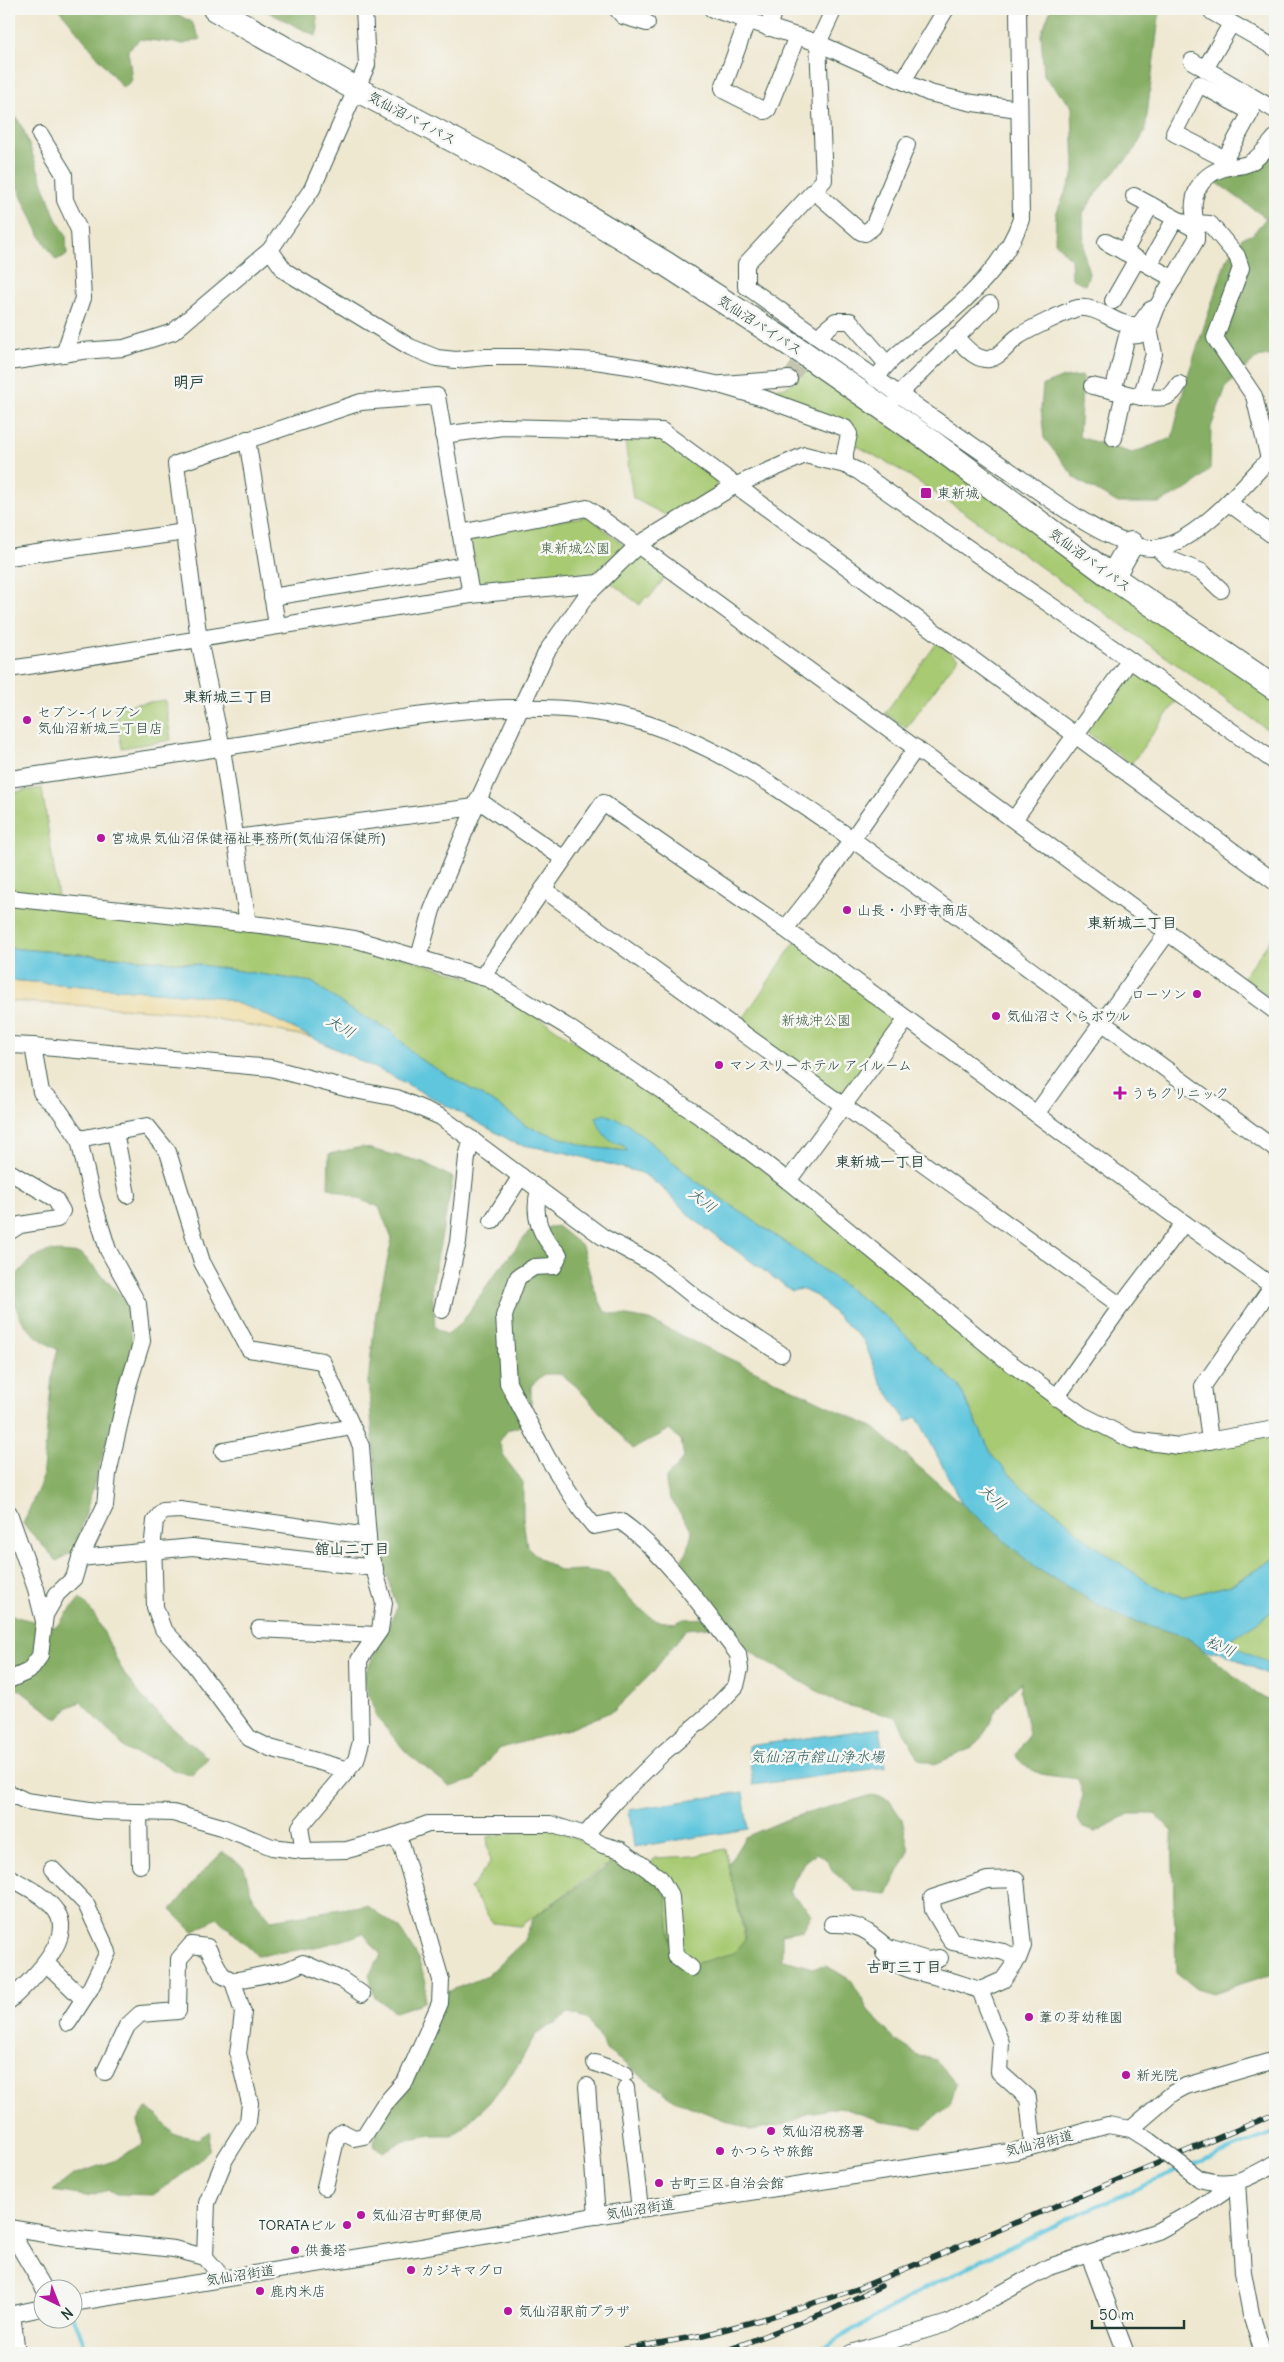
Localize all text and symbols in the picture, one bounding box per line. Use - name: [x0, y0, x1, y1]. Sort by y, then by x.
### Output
- street label: 気仙沼バイパス: [365, 87, 459, 149]
- street label: 気仙沼バイパス: [714, 291, 806, 359]
- district label: 明戸: [173, 372, 205, 392]
- place label: 東新城: [937, 484, 979, 502]
- marker: 東新城: [919, 486, 933, 500]
- street label: 気仙沼バイパス: [1045, 524, 1135, 596]
- park label: 東新城公園: [540, 539, 610, 557]
- district label: 東新城三丁目: [183, 687, 273, 706]
- place label: セブン-イレブン 気仙沼新城三丁目店: [37, 703, 163, 737]
- marker: セブン-イレブン 気仙沼新城三丁目店: [21, 714, 33, 726]
- place label: 宮城県気仙沼保健福祉事務所(気仙沼保健所): [111, 829, 385, 847]
- marker: 宮城県気仙沼保健福祉事務所(気仙沼保健所): [95, 832, 107, 844]
- place label: 山長・小野寺商店: [857, 901, 969, 919]
- marker: 山長・小野寺商店: [841, 904, 853, 916]
- district label: 東新城二丁目: [1087, 913, 1177, 932]
- place label: ローソン: [1131, 985, 1187, 1003]
- marker: ローソン: [1191, 988, 1203, 1000]
- place label: 気仙沼さくらボウル: [1006, 1007, 1131, 1025]
- water label: 大川: [323, 1010, 359, 1042]
- marker: 気仙沼さくらボウル: [990, 1010, 1002, 1022]
- park label: 新城沖公園: [781, 1011, 851, 1029]
- place label: マンスリーホテル アイルーム: [729, 1056, 912, 1074]
- marker: マンスリーホテル アイルーム: [713, 1059, 725, 1071]
- place label: うちクリニック: [1131, 1084, 1229, 1102]
- marker: うちクリニック: [1113, 1086, 1127, 1100]
- district label: 東新城一丁目: [835, 1152, 925, 1171]
- water label: 大川: [685, 1183, 721, 1217]
- water label: 大川: [976, 1480, 1010, 1514]
- district label: 舘山二丁目: [314, 1539, 390, 1558]
- water label: 松川: [1203, 1631, 1239, 1661]
- water label: 気仙沼市舘山浄水場: [749, 1747, 885, 1766]
- district label: 古町三丁目: [866, 1957, 942, 1976]
- place label: 葦の芽幼稚園: [1039, 2008, 1123, 2026]
- marker: 葦の芽幼稚園: [1023, 2011, 1035, 2023]
- place label: 新光院: [1136, 2066, 1178, 2084]
- marker: 新光院: [1120, 2069, 1132, 2081]
- place label: 気仙沼税務署: [781, 2122, 865, 2140]
- marker: 気仙沼税務署: [765, 2125, 777, 2137]
- street label: 気仙沼街道: [1003, 2126, 1075, 2160]
- place label: かつらや旅館: [730, 2142, 814, 2160]
- marker: かつらや旅館: [714, 2145, 726, 2157]
- place label: 古町三区 自治会館: [669, 2174, 784, 2192]
- marker: 古町三区 自治会館: [653, 2177, 665, 2189]
- street label: 気仙沼街道: [604, 2195, 676, 2223]
- place label: 気仙沼古町郵便局: [371, 2206, 483, 2224]
- marker: 気仙沼古町郵便局: [355, 2209, 367, 2221]
- place label: TORATAビル: [259, 2216, 337, 2234]
- marker: TORATAビル: [341, 2219, 353, 2231]
- place label: 供養塔: [305, 2241, 347, 2259]
- marker: 供養塔: [289, 2244, 301, 2256]
- street label: 気仙沼街道: [204, 2261, 276, 2289]
- place label: カジキマグロ: [421, 2261, 505, 2279]
- marker: カジキマグロ: [405, 2264, 417, 2276]
- north arrow: [32, 2280, 82, 2330]
- place label: 鹿内米店: [270, 2282, 326, 2300]
- marker: 鹿内米店: [254, 2285, 266, 2297]
- scale bar: [1092, 2297, 1184, 2329]
- place label: 気仙沼駅前プラザ: [518, 2302, 630, 2320]
- text: N: [57, 2304, 77, 2323]
- marker: 気仙沼駅前プラザ: [502, 2305, 514, 2317]
- text: 50 m: [1099, 2305, 1134, 2324]

